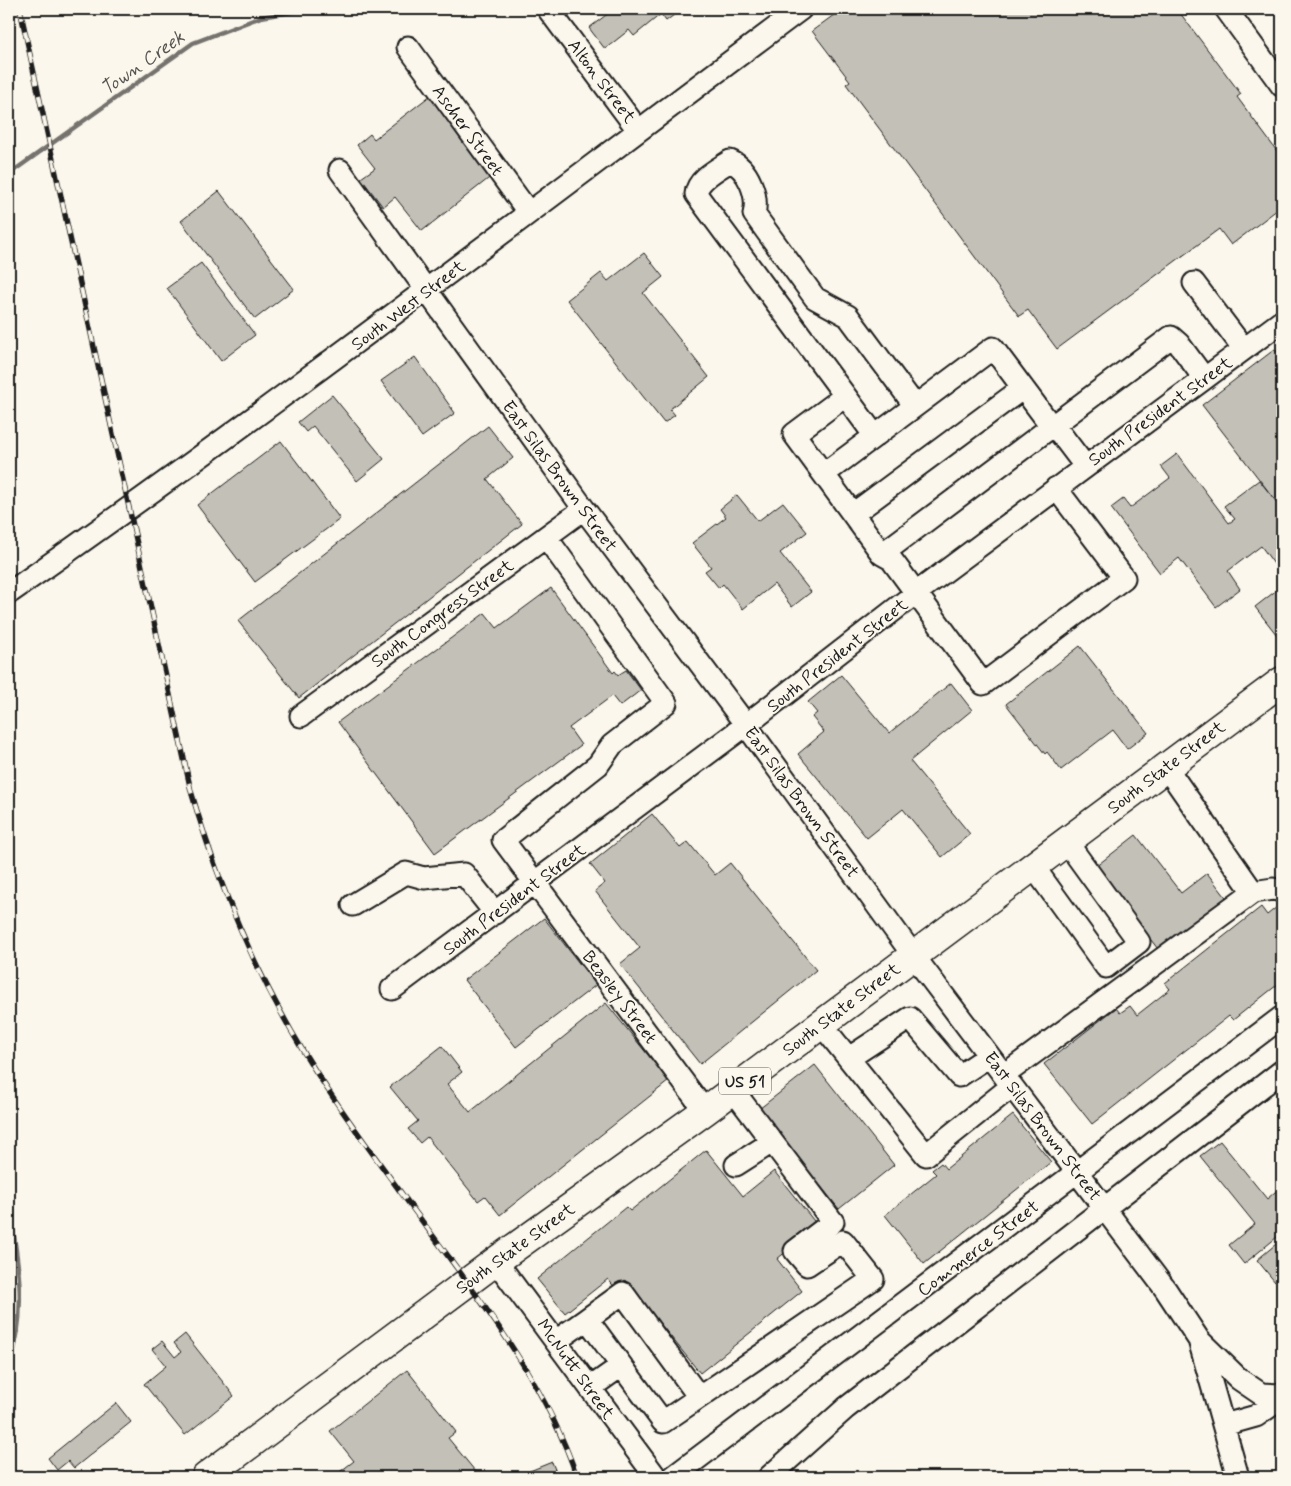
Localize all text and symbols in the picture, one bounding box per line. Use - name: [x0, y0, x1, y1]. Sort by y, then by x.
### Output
- water label: Town Creek: [96, 25, 190, 101]
- street label: Alton Street: [562, 34, 641, 129]
- street label: Ascher Street: [426, 80, 509, 181]
- street label: South West Street: [347, 255, 471, 357]
- street label: South President Street: [1084, 351, 1238, 472]
- street label: East Silas Brown Street: [496, 396, 622, 557]
- street label: South Congress Street: [367, 554, 520, 674]
- street label: South President Street: [762, 593, 913, 718]
- street label: South State Street: [1103, 715, 1231, 820]
- street label: East Silas Brown Street: [738, 722, 864, 883]
- street label: South President Street: [438, 838, 591, 961]
- street label: Beasley Street: [576, 946, 662, 1049]
- street label: South State Street: [778, 957, 906, 1062]
- street label: East Silas Brown Street: [978, 1047, 1106, 1206]
- road number: US 51: [719, 1068, 771, 1094]
- street label: Commerce Street: [913, 1195, 1044, 1302]
- street label: South State Street: [451, 1197, 580, 1300]
- street label: McNutt Street: [531, 1315, 620, 1425]

